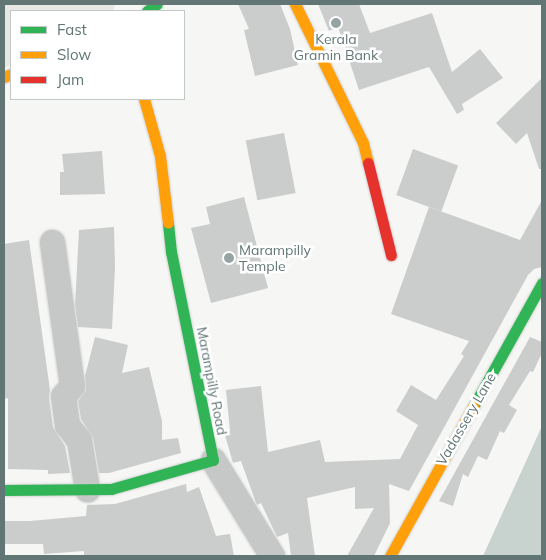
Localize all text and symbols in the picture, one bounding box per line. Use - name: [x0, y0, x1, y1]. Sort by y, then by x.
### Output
- legend: [10, 10, 185, 100]
- marker: Kerala Gramin Bank: [330, 17, 342, 29]
- text: Fast: [57, 20, 87, 39]
- place label: Kerala Gramin Bank: [294, 31, 378, 64]
- text: Slow: [57, 45, 91, 64]
- text: Jam: [57, 70, 84, 89]
- place label: Marampilly Temple: [239, 242, 311, 274]
- marker: Marampilly Temple: [223, 252, 235, 264]
- street label: Marampilly Road: [193, 325, 231, 437]
- street label: Vadassery Lane: [433, 370, 499, 468]

